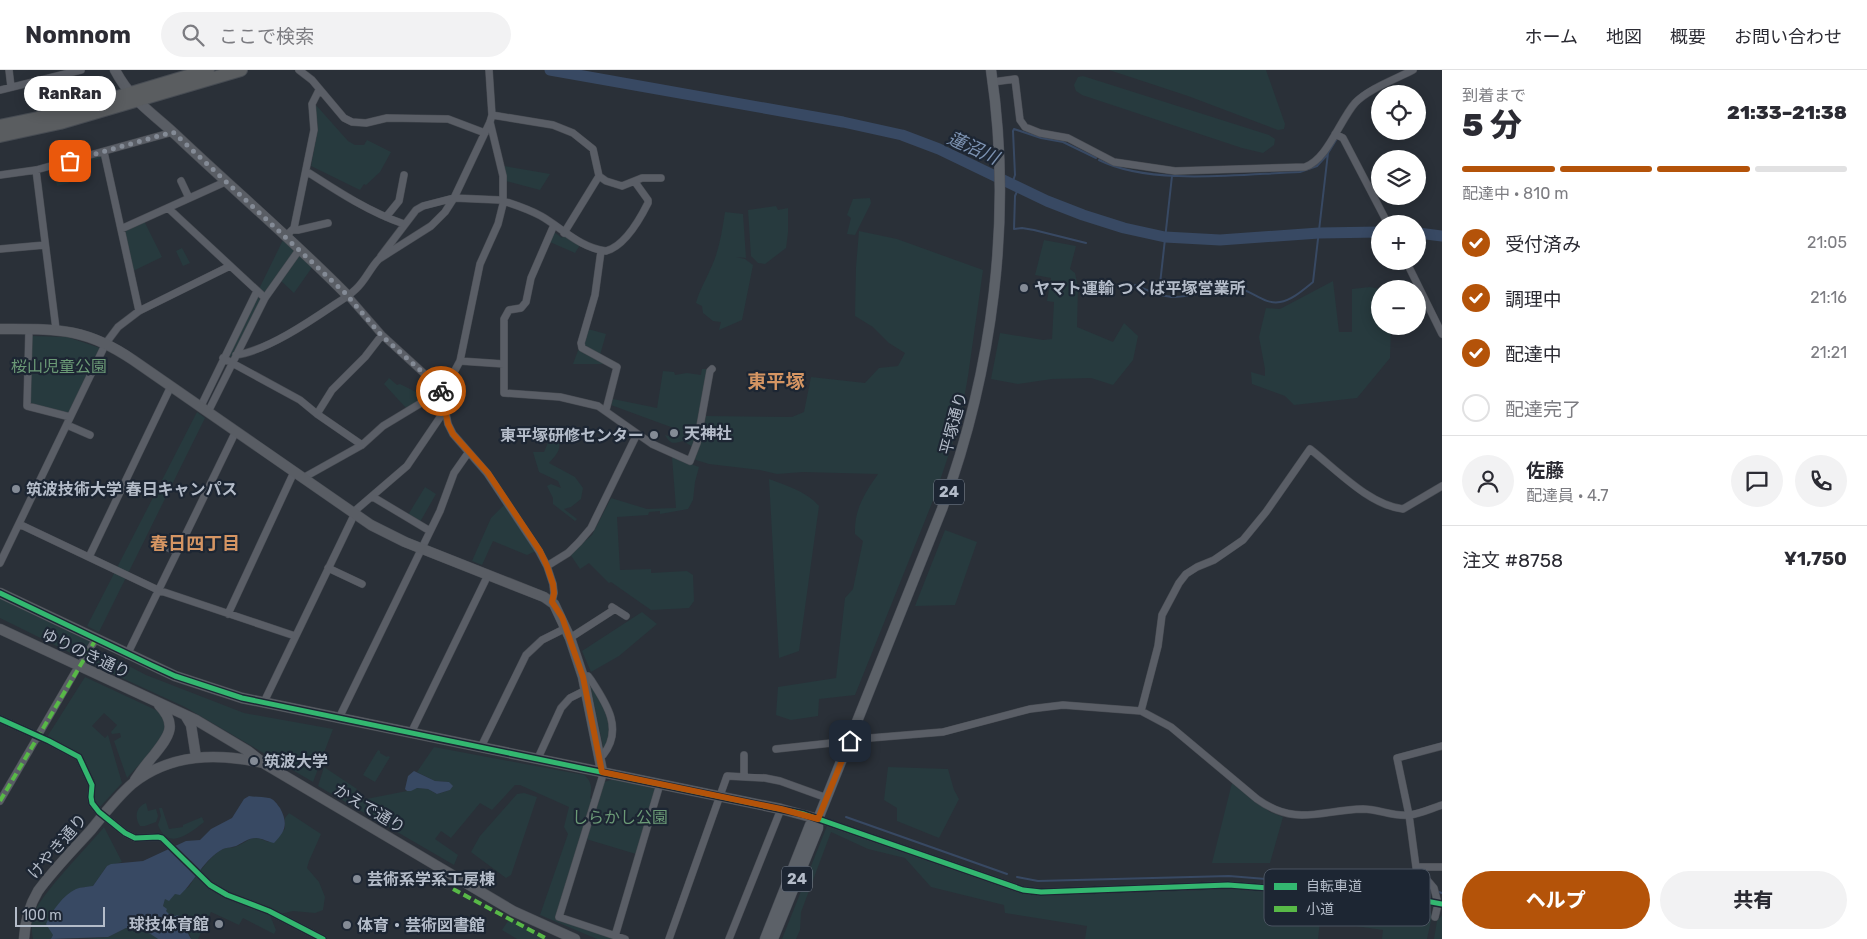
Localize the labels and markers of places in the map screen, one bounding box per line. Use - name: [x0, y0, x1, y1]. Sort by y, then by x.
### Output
- callout: RanRan: [24, 76, 116, 111]
- pin: [49, 140, 91, 182]
- place label: ヤマト運輸 つくば平塚営業所: [1034, 279, 1245, 298]
- marker: ヤマト運輸 つくば平塚営業所: [1018, 282, 1030, 294]
- place label: 天神社: [684, 424, 732, 443]
- place label: 東平塚研修センター: [500, 426, 644, 445]
- marker: 天神社: [668, 427, 680, 439]
- marker: 東平塚研修センター: [648, 429, 660, 441]
- place label: 筑波技術大学 春日キャンパス: [26, 480, 237, 499]
- marker: 筑波技術大学 春日キャンパス: [10, 483, 22, 495]
- pin: [829, 720, 871, 762]
- place label: 筑波大学: [264, 752, 328, 771]
- marker: 筑波大学: [248, 755, 260, 767]
- place label: 芸術系学系工房棟: [367, 870, 495, 889]
- marker: 芸術系学系工房棟: [351, 873, 363, 885]
- place label: 球技体育館: [129, 915, 209, 934]
- place label: 体育・芸術図書館: [357, 916, 485, 935]
- marker: 球技体育館: [213, 918, 225, 930]
- marker: 体育・芸術図書館: [341, 919, 353, 931]

